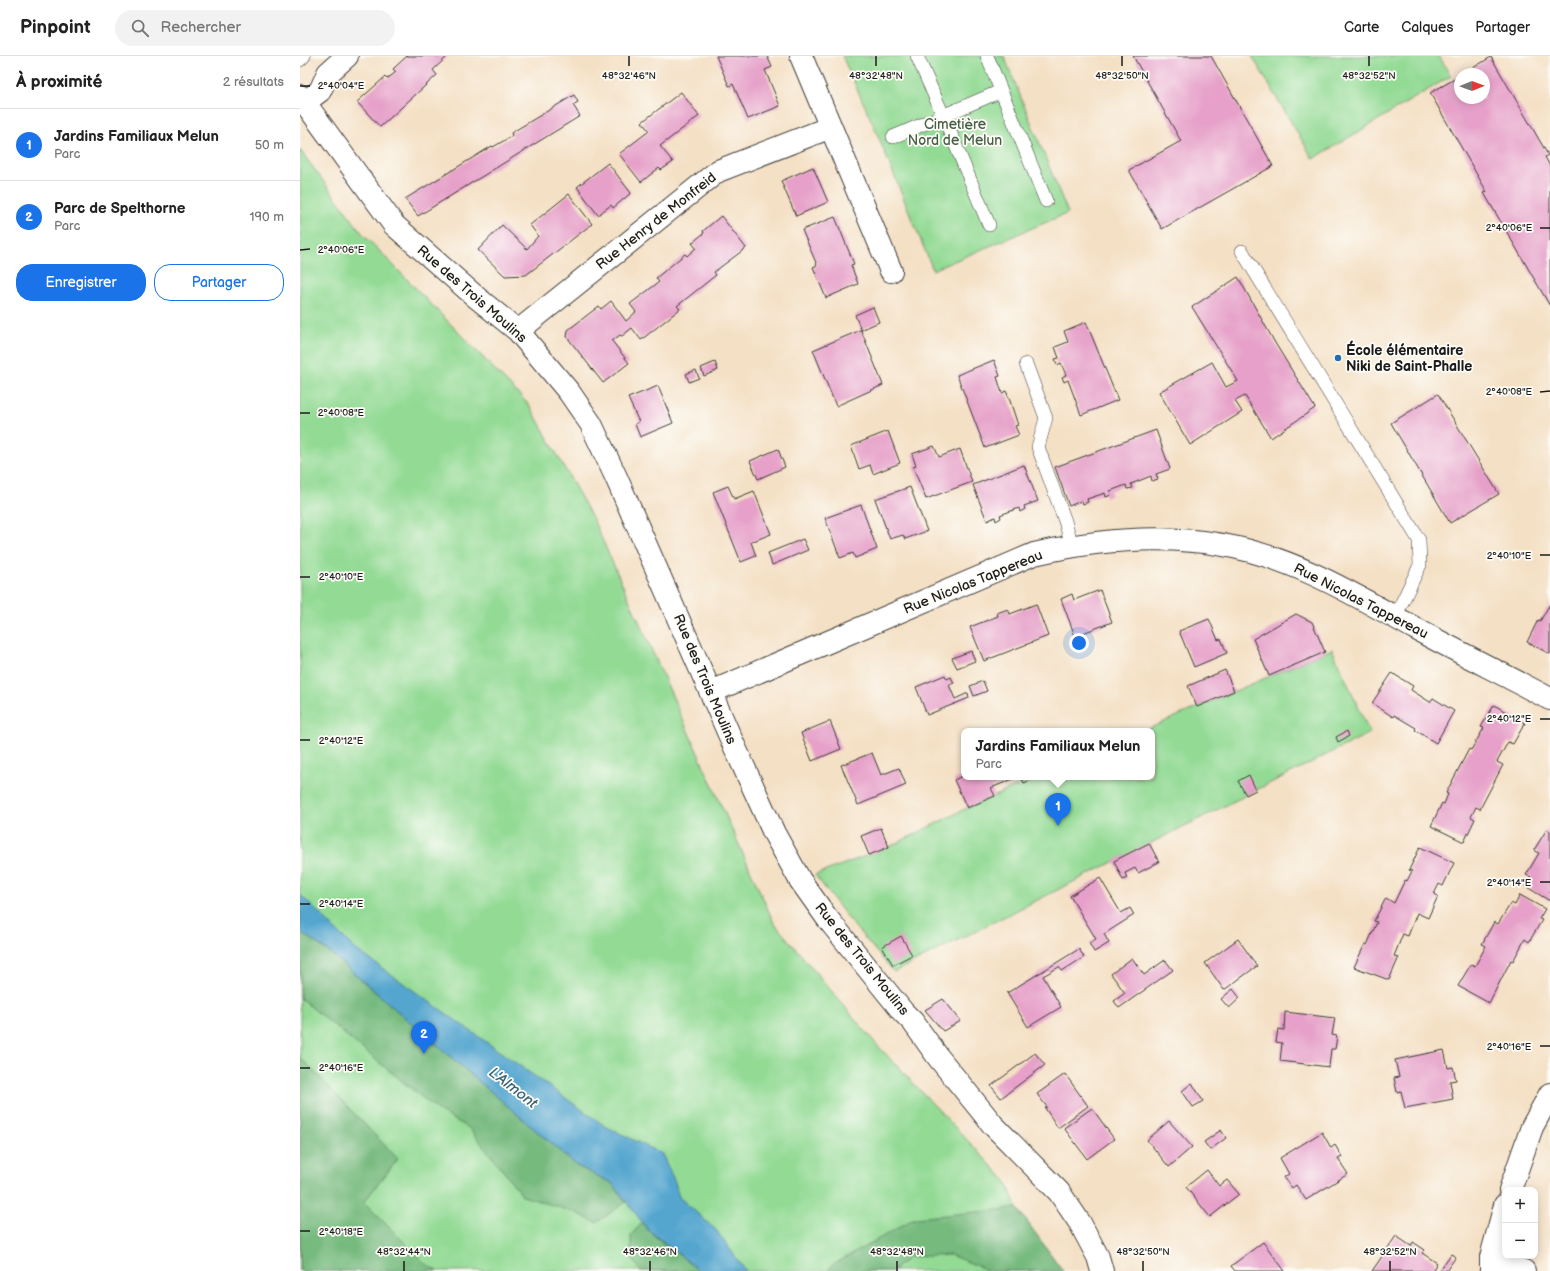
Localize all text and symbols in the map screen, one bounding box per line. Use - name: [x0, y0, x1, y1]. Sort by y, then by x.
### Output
- search box: [115, 10, 395, 46]
- text: Pinpoint: [20, 16, 91, 39]
- icon: search: [129, 17, 151, 39]
- text: Rechercher: [161, 18, 241, 37]
- text: Carte: [1344, 19, 1379, 36]
- text: Calques: [1401, 19, 1453, 36]
- text: Partager: [1475, 19, 1530, 36]
- north arrow: [1454, 68, 1490, 104]
- text: 48°32'46"N: [602, 70, 656, 82]
- text: 48°32'48"N: [849, 70, 903, 82]
- text: 48°32'50"N: [1095, 70, 1149, 82]
- text: 48°32'52"N: [1342, 70, 1396, 82]
- text: À proximité: [16, 72, 102, 92]
- text: 2 résultats: [223, 74, 284, 90]
- text: 2°40'04"E: [318, 80, 365, 92]
- park label: Cimetière Nord de Melun: [908, 116, 1002, 149]
- text: Jardins Familiaux Melun: [54, 127, 219, 146]
- text: 1: [26, 137, 32, 153]
- text: 50 m: [255, 137, 284, 153]
- text: Parc: [54, 146, 80, 162]
- street label: Rue Henry de Monfreid: [592, 169, 720, 273]
- text: Parc de Spelthorne: [54, 199, 185, 218]
- text: 2: [25, 209, 33, 225]
- text: 190 m: [250, 209, 284, 225]
- text: Parc: [54, 218, 80, 234]
- text: 2°40'06"E: [1486, 222, 1533, 234]
- street label: Rue des Trois Moulins: [414, 242, 530, 346]
- text: 2°40'06"E: [318, 244, 365, 256]
- button: Enregistrer: [16, 264, 146, 301]
- button: Partager: [154, 264, 284, 301]
- place label: École élémentaire Niki de Saint-Phalle: [1346, 340, 1472, 375]
- marker: École élémentaire Niki de Saint-Phalle: [1333, 353, 1343, 363]
- text: 2°40'08"E: [1486, 386, 1533, 398]
- text: 2°40'08"E: [318, 407, 365, 419]
- street label: Rue Nicolas Tappereau: [901, 546, 1045, 618]
- text: 2°40'10"E: [1487, 550, 1532, 562]
- street label: Rue Nicolas Tappereau: [1291, 560, 1431, 642]
- text: 2°40'10"E: [319, 571, 364, 583]
- street label: Rue des Trois Moulins: [670, 611, 740, 747]
- your location: [1069, 633, 1089, 653]
- text: 2°40'12"E: [1487, 713, 1532, 725]
- popup: [961, 728, 1155, 780]
- text: 2°40'12"E: [319, 735, 364, 747]
- text: Jardins Familiaux Melun: [976, 737, 1140, 756]
- text: Parc: [976, 756, 1002, 772]
- pin: 1: [1045, 793, 1071, 826]
- text: 2°40'14"E: [1487, 877, 1532, 889]
- text: 2°40'14"E: [319, 898, 364, 910]
- street label: Rue des Trois Moulins: [811, 899, 913, 1019]
- pin: 2: [411, 1021, 437, 1054]
- text: 2°40'16"E: [1487, 1041, 1532, 1053]
- text: 2°40'16"E: [319, 1062, 364, 1074]
- water label: L'Almont: [485, 1063, 541, 1113]
- map controls: [1502, 1187, 1538, 1259]
- button: +: [1502, 1187, 1538, 1223]
- button: −: [1502, 1223, 1538, 1259]
- text: 2°40'18"E: [319, 1226, 364, 1238]
- text: 48°32'44"N: [377, 1246, 431, 1258]
- text: 48°32'46"N: [623, 1246, 677, 1258]
- text: 48°32'48"N: [870, 1246, 924, 1258]
- text: 48°32'50"N: [1116, 1246, 1170, 1258]
- text: 48°32'52"N: [1363, 1246, 1417, 1258]

